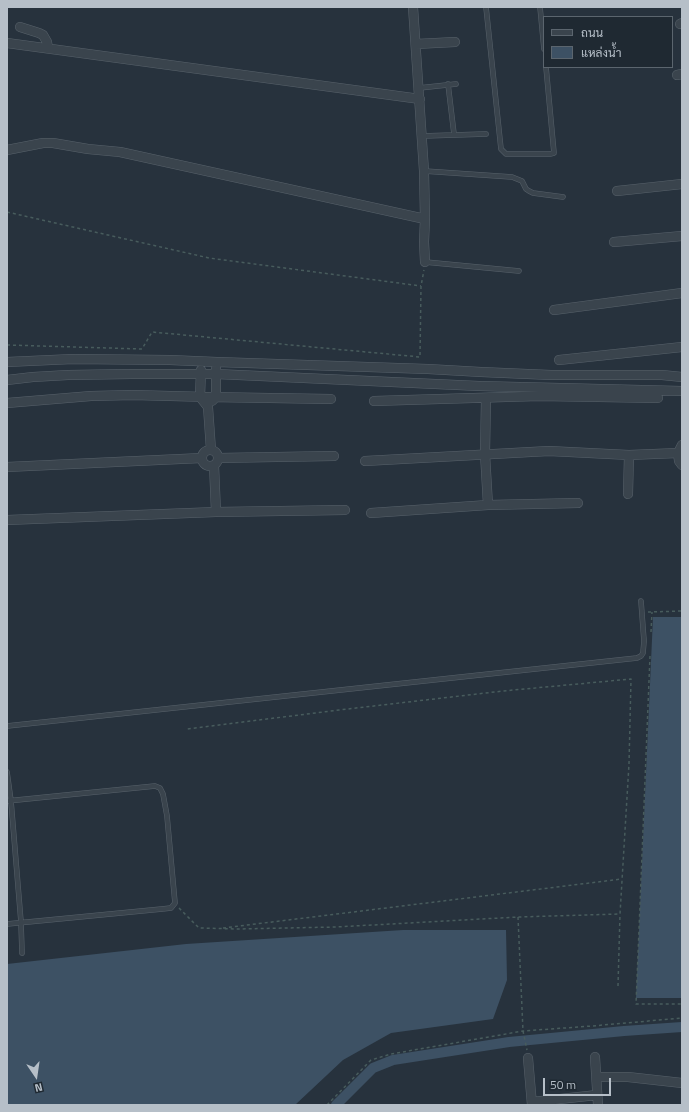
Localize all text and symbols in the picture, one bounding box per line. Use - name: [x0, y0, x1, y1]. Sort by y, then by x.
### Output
- legend: [543, 16, 673, 68]
- text: ถนน: [581, 23, 603, 42]
- text: แหล่งน้ำ: [581, 43, 621, 62]
- north arrow: [16, 1056, 56, 1096]
- scale bar: [545, 1070, 613, 1096]
- text: 50 m: [550, 1075, 576, 1094]
- text: N: [33, 1079, 44, 1096]

